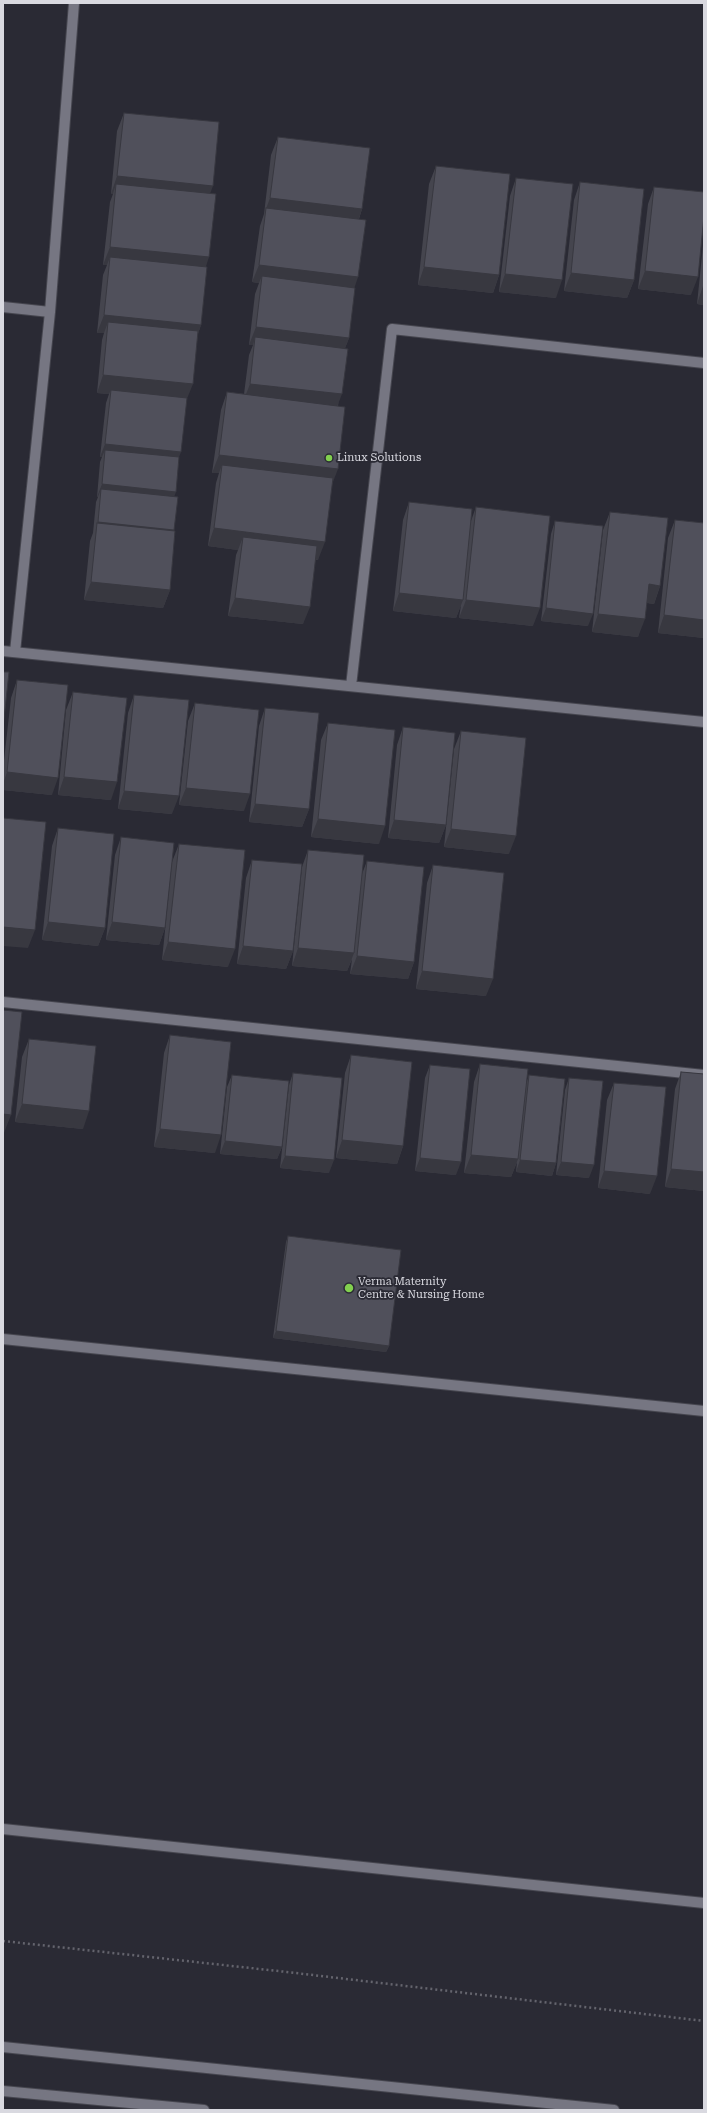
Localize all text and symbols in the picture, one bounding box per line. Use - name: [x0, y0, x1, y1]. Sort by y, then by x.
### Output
- place label: Linux Solutions: [337, 451, 421, 465]
- marker: Linux Solutions: [324, 453, 334, 463]
- place label: Verma Maternity Centre & Nursing Home: [358, 1275, 484, 1301]
- marker: Verma Maternity Centre & Nursing Home: [343, 1282, 355, 1294]

